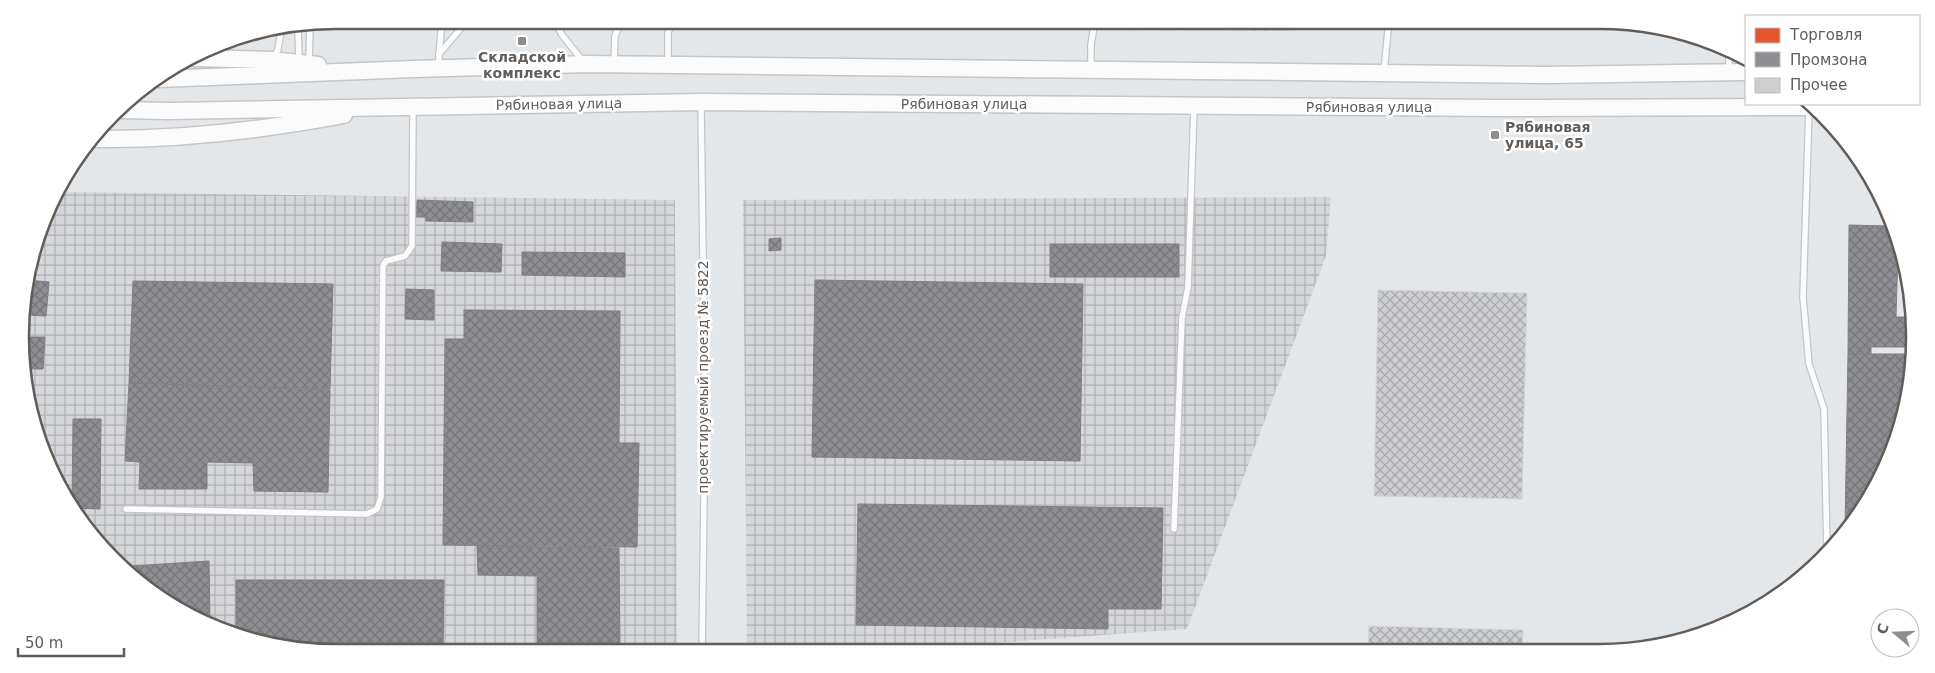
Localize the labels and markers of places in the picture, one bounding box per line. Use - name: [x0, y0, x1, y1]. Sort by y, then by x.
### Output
- marker: Складской комплекс: [516, 35, 528, 47]
- place label: Складской комплекс: [478, 49, 566, 81]
- place label: Рябиновая улица, 65: [1505, 119, 1590, 151]
- marker: Рябиновая улица, 65: [1489, 129, 1501, 141]

